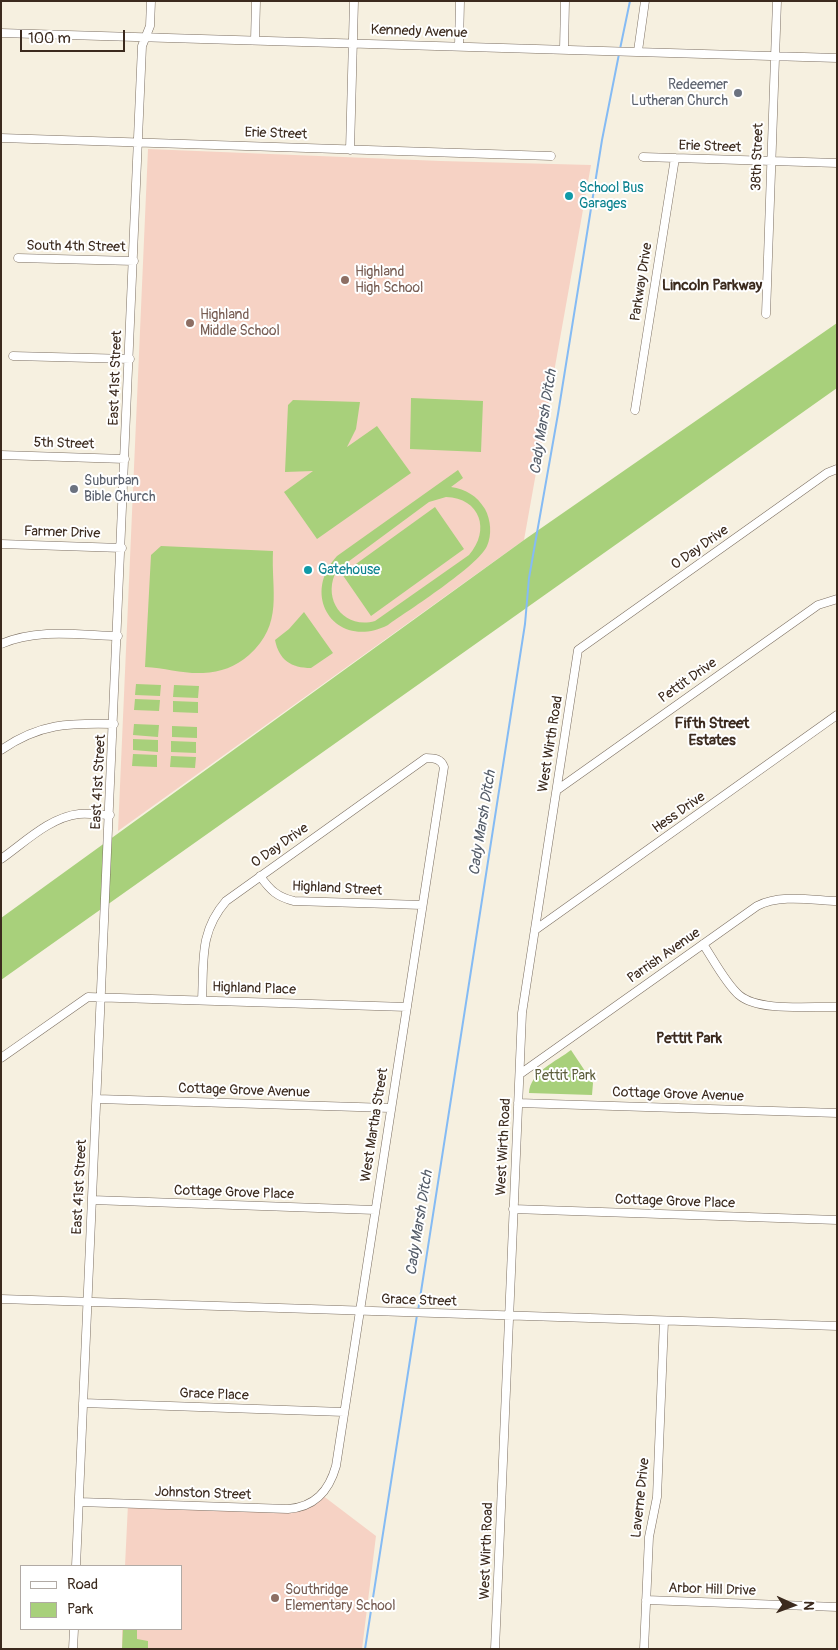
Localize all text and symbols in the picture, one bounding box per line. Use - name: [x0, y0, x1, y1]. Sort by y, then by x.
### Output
- scale bar: [22, 20, 128, 52]
- street label: Kennedy Avenue: [370, 22, 468, 42]
- text: 100 m: [28, 29, 71, 48]
- place label: Redeemer Lutheran Church: [631, 77, 728, 110]
- marker: Redeemer Lutheran Church: [732, 87, 744, 99]
- street label: 38th Street: [748, 123, 768, 191]
- street label: Erie Street: [244, 125, 308, 143]
- street label: Erie Street: [678, 138, 742, 156]
- place label: School Bus Garages: [579, 180, 643, 212]
- marker: School Bus Garages: [563, 190, 575, 202]
- street label: South 4th Street: [26, 238, 126, 256]
- street label: Parkway Drive: [627, 241, 657, 323]
- place label: Highland High School: [355, 264, 423, 296]
- marker: Highland High School: [339, 274, 351, 286]
- district label: Lincoln Parkway: [662, 277, 762, 295]
- place label: Highland Middle School: [200, 307, 280, 340]
- marker: Highland Middle School: [184, 317, 196, 329]
- street label: East 41st Street: [106, 330, 126, 426]
- water label: Cady Marsh Ditch: [527, 368, 561, 476]
- street label: 5th Street: [33, 435, 95, 453]
- place label: Suburban Bible Church: [84, 473, 155, 506]
- marker: Suburban Bible Church: [68, 483, 80, 495]
- street label: O Day Drive: [668, 522, 732, 574]
- street label: Farmer Drive: [24, 523, 100, 543]
- place label: Gatehouse: [318, 562, 380, 578]
- marker: Gatehouse: [302, 564, 314, 576]
- street label: Pettit Drive: [656, 655, 720, 707]
- street label: West Wirth Road: [535, 695, 567, 793]
- district label: Fifth Street Estates: [675, 715, 749, 750]
- street label: East 41st Street: [88, 734, 110, 830]
- water label: Cady Marsh Ditch: [466, 769, 500, 877]
- street label: Hess Drive: [649, 789, 709, 837]
- street label: O Day Drive: [248, 820, 312, 872]
- street label: Highland Street: [291, 878, 383, 900]
- street label: Parrish Avenue: [624, 925, 704, 987]
- street label: Highland Place: [212, 979, 296, 999]
- district label: Pettit Park: [656, 1030, 722, 1048]
- street label: West Martha Street: [358, 1067, 392, 1183]
- park label: Pettit Park: [534, 1068, 596, 1084]
- street label: Cottage Grove Avenue: [178, 1080, 310, 1102]
- street label: Cottage Grove Avenue: [612, 1084, 744, 1106]
- street label: West Wirth Road: [493, 1098, 515, 1196]
- street label: East 41st Street: [69, 1139, 91, 1235]
- water label: Cady Marsh Ditch: [403, 1169, 437, 1277]
- street label: Cottage Grove Place: [174, 1183, 294, 1203]
- street label: Cottage Grove Place: [615, 1192, 735, 1212]
- street label: Grace Street: [381, 1291, 457, 1311]
- street label: Grace Place: [179, 1385, 249, 1405]
- street label: Laverne Drive: [628, 1457, 654, 1539]
- street label: Johnston Street: [154, 1484, 252, 1504]
- street label: West Wirth Road: [477, 1502, 497, 1600]
- legend: [20, 1565, 182, 1630]
- text: Road: [67, 1575, 98, 1594]
- street label: Arbor Hill Drive: [668, 1580, 756, 1600]
- north arrow: [768, 1580, 818, 1630]
- place label: Southridge Elementary School: [285, 1582, 396, 1614]
- marker: Southridge Elementary School: [269, 1592, 281, 1604]
- text: Park: [67, 1600, 93, 1619]
- text: N: [800, 1601, 817, 1611]

